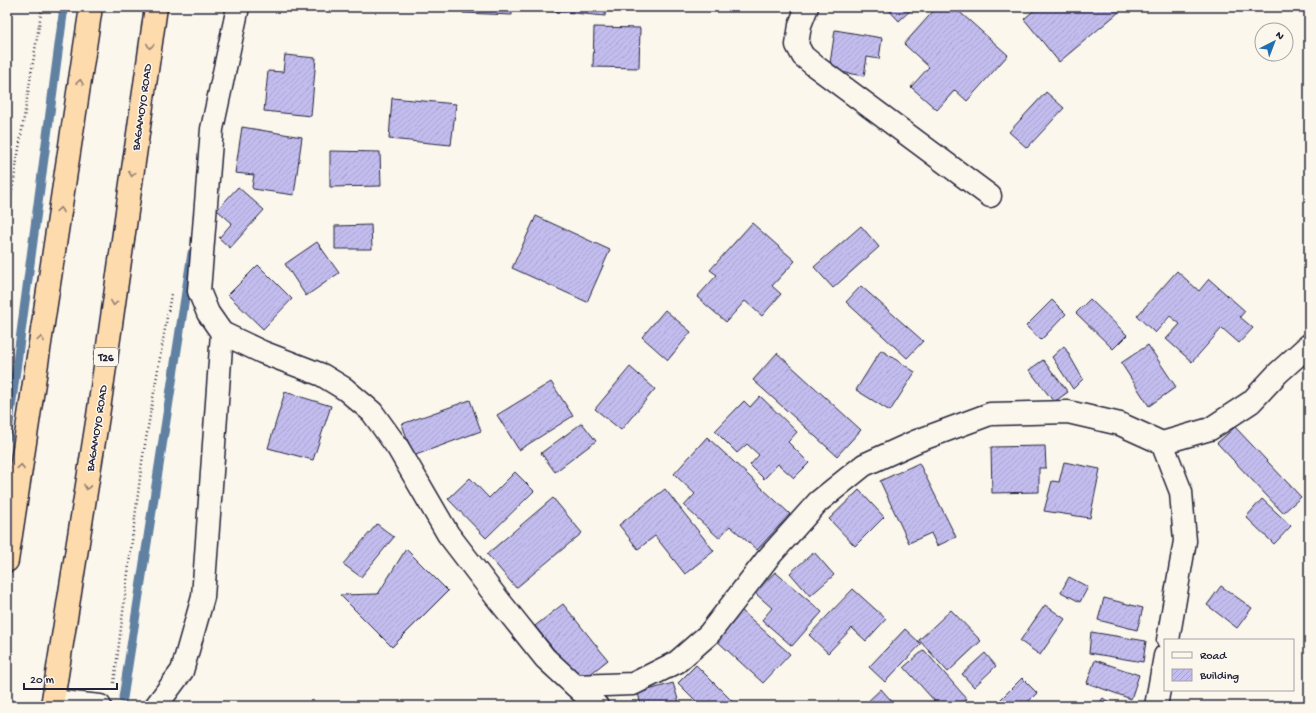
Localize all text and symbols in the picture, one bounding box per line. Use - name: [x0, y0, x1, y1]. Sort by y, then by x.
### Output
- north arrow: [1254, 22, 1294, 62]
- text: N: [1273, 29, 1286, 43]
- one-way arrow: [146, 43, 155, 49]
- street label: BAGAMOYO ROAD: [130, 63, 156, 153]
- one-way arrow: [75, 79, 84, 85]
- one-way arrow: [128, 171, 137, 177]
- one-way arrow: [56, 207, 64, 214]
- one-way arrow: [110, 300, 119, 306]
- one-way arrow: [36, 336, 45, 342]
- road number: T26: [94, 348, 118, 366]
- street label: BAGAMOYO ROAD: [84, 384, 112, 474]
- one-way arrow: [16, 464, 25, 471]
- one-way arrow: [83, 484, 91, 490]
- legend: [1164, 639, 1294, 691]
- text: Road: [1200, 650, 1227, 664]
- scale bar: [24, 665, 117, 691]
- text: Building: [1199, 670, 1239, 684]
- text: 20 m: [30, 674, 55, 688]

